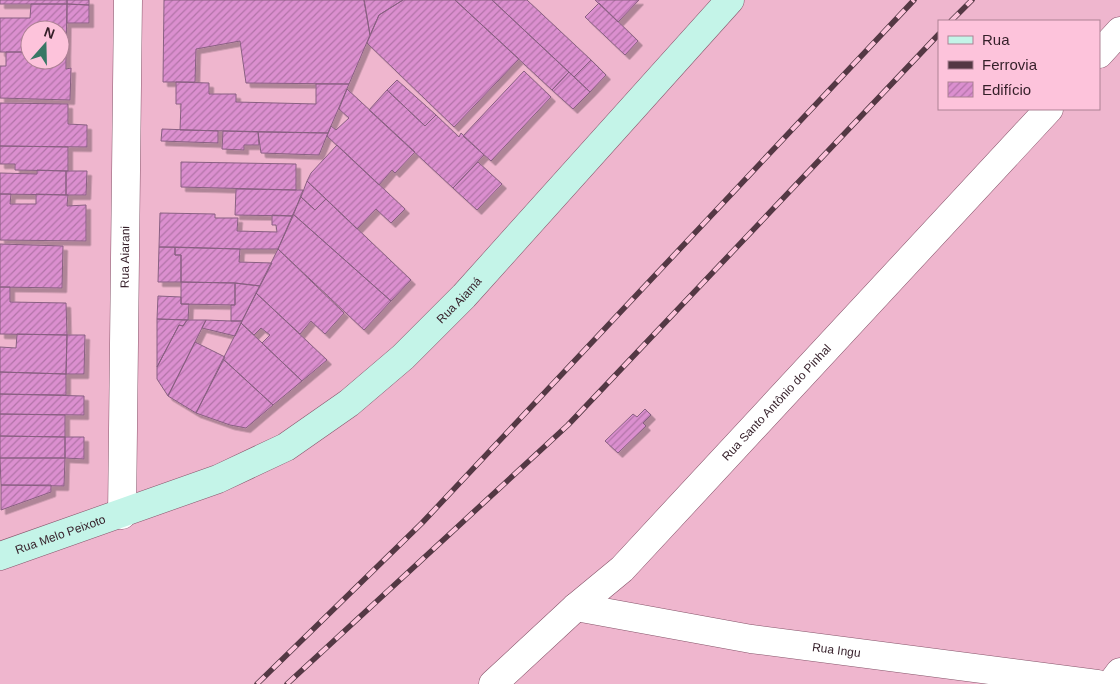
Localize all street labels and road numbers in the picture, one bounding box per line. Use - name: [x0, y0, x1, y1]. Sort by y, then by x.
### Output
- street label: Rua Aiarani: [118, 226, 132, 288]
- street label: Rua Aiamá: [434, 274, 485, 326]
- street label: Rua Santo Antônio do Pinhal: [719, 341, 834, 464]
- street label: Rua Melo Peixoto: [13, 512, 108, 557]
- street label: Rua Ingu: [811, 640, 861, 660]

